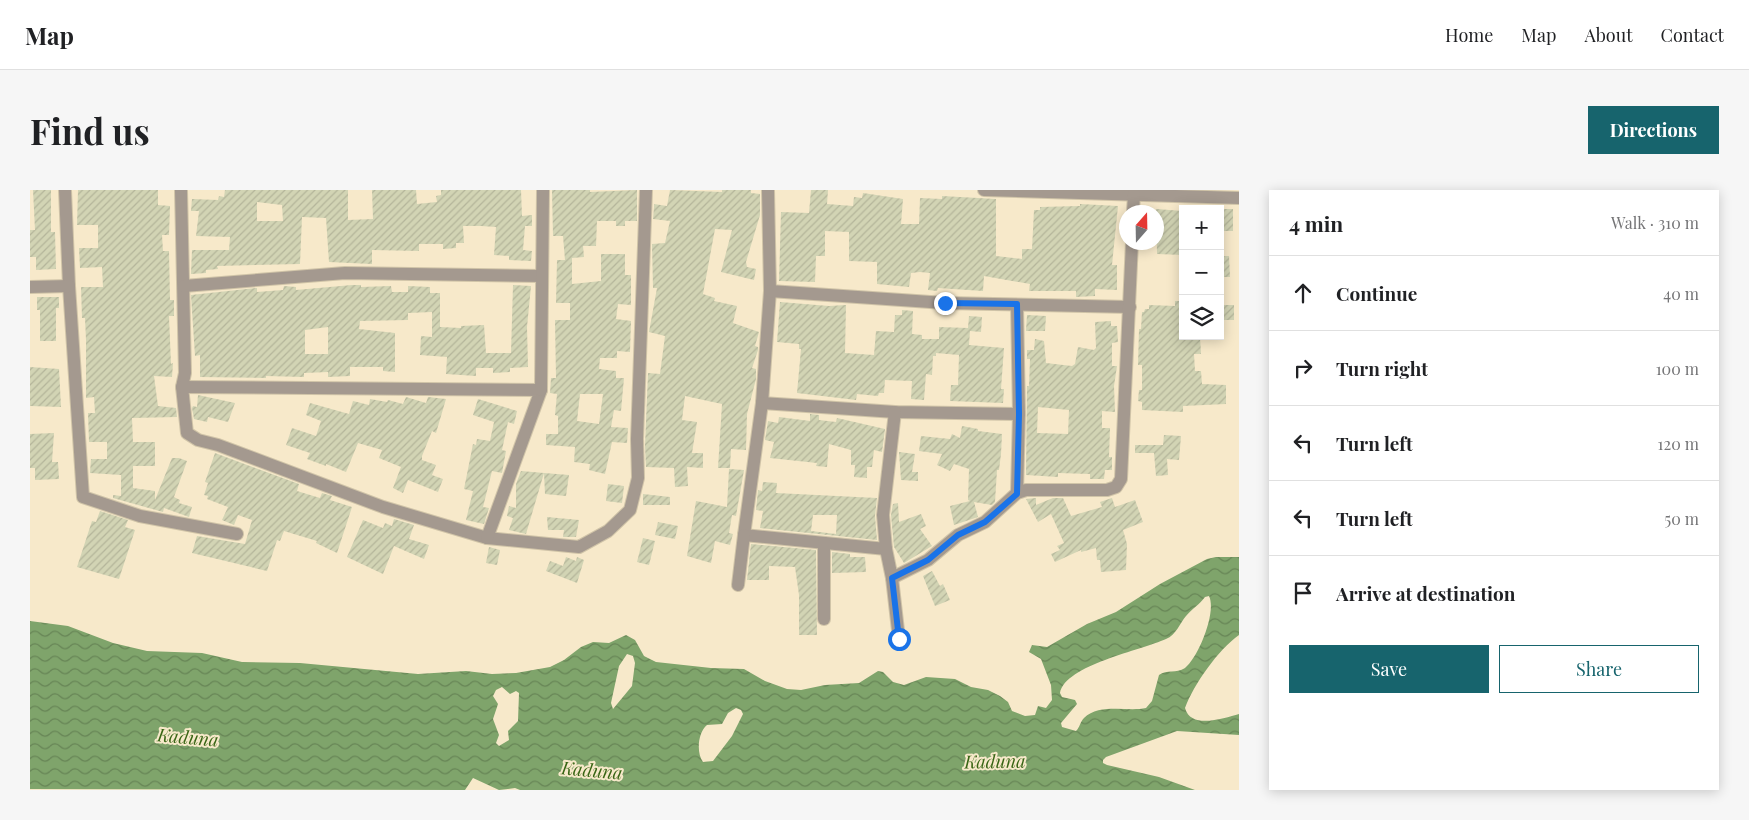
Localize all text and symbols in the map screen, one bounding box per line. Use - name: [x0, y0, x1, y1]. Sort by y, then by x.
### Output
- text: Map: [25, 19, 74, 51]
- text: Home: [1445, 23, 1493, 47]
- text: Map: [1521, 23, 1556, 47]
- text: About: [1584, 23, 1633, 47]
- text: Contact: [1661, 23, 1724, 47]
- button: Directions: [1588, 106, 1719, 154]
- text: Find us: [30, 107, 150, 154]
- north arrow: [1119, 205, 1164, 250]
- map controls: [1179, 205, 1224, 340]
- button: +: [1179, 205, 1224, 250]
- text: 4 min: [1289, 209, 1343, 237]
- text: Walk · 310 m: [1611, 212, 1699, 233]
- button: −: [1179, 250, 1224, 295]
- icon: ahead: [1289, 279, 1317, 307]
- text: Continue: [1336, 280, 1417, 306]
- text: 40 m: [1663, 283, 1699, 304]
- route end: [934, 292, 957, 315]
- button: layers: [1179, 295, 1224, 340]
- icon: right: [1289, 354, 1317, 382]
- text: Turn right: [1336, 355, 1428, 381]
- text: 100 m: [1656, 358, 1699, 379]
- icon: left: [1289, 429, 1317, 457]
- text: Turn left: [1336, 430, 1413, 456]
- text: 120 m: [1658, 433, 1699, 454]
- icon: left: [1289, 504, 1317, 532]
- text: Turn left: [1336, 505, 1413, 531]
- text: 50 m: [1665, 508, 1699, 529]
- icon: arrive: [1289, 579, 1317, 607]
- text: Arrive at destination: [1336, 580, 1516, 606]
- route start: [888, 628, 911, 651]
- button: Save: [1289, 645, 1489, 693]
- button: Share: [1499, 645, 1699, 693]
- water label: Kaduna: [156, 722, 220, 752]
- water label: Kaduna: [963, 748, 1026, 774]
- water label: Kaduna: [560, 755, 624, 785]

